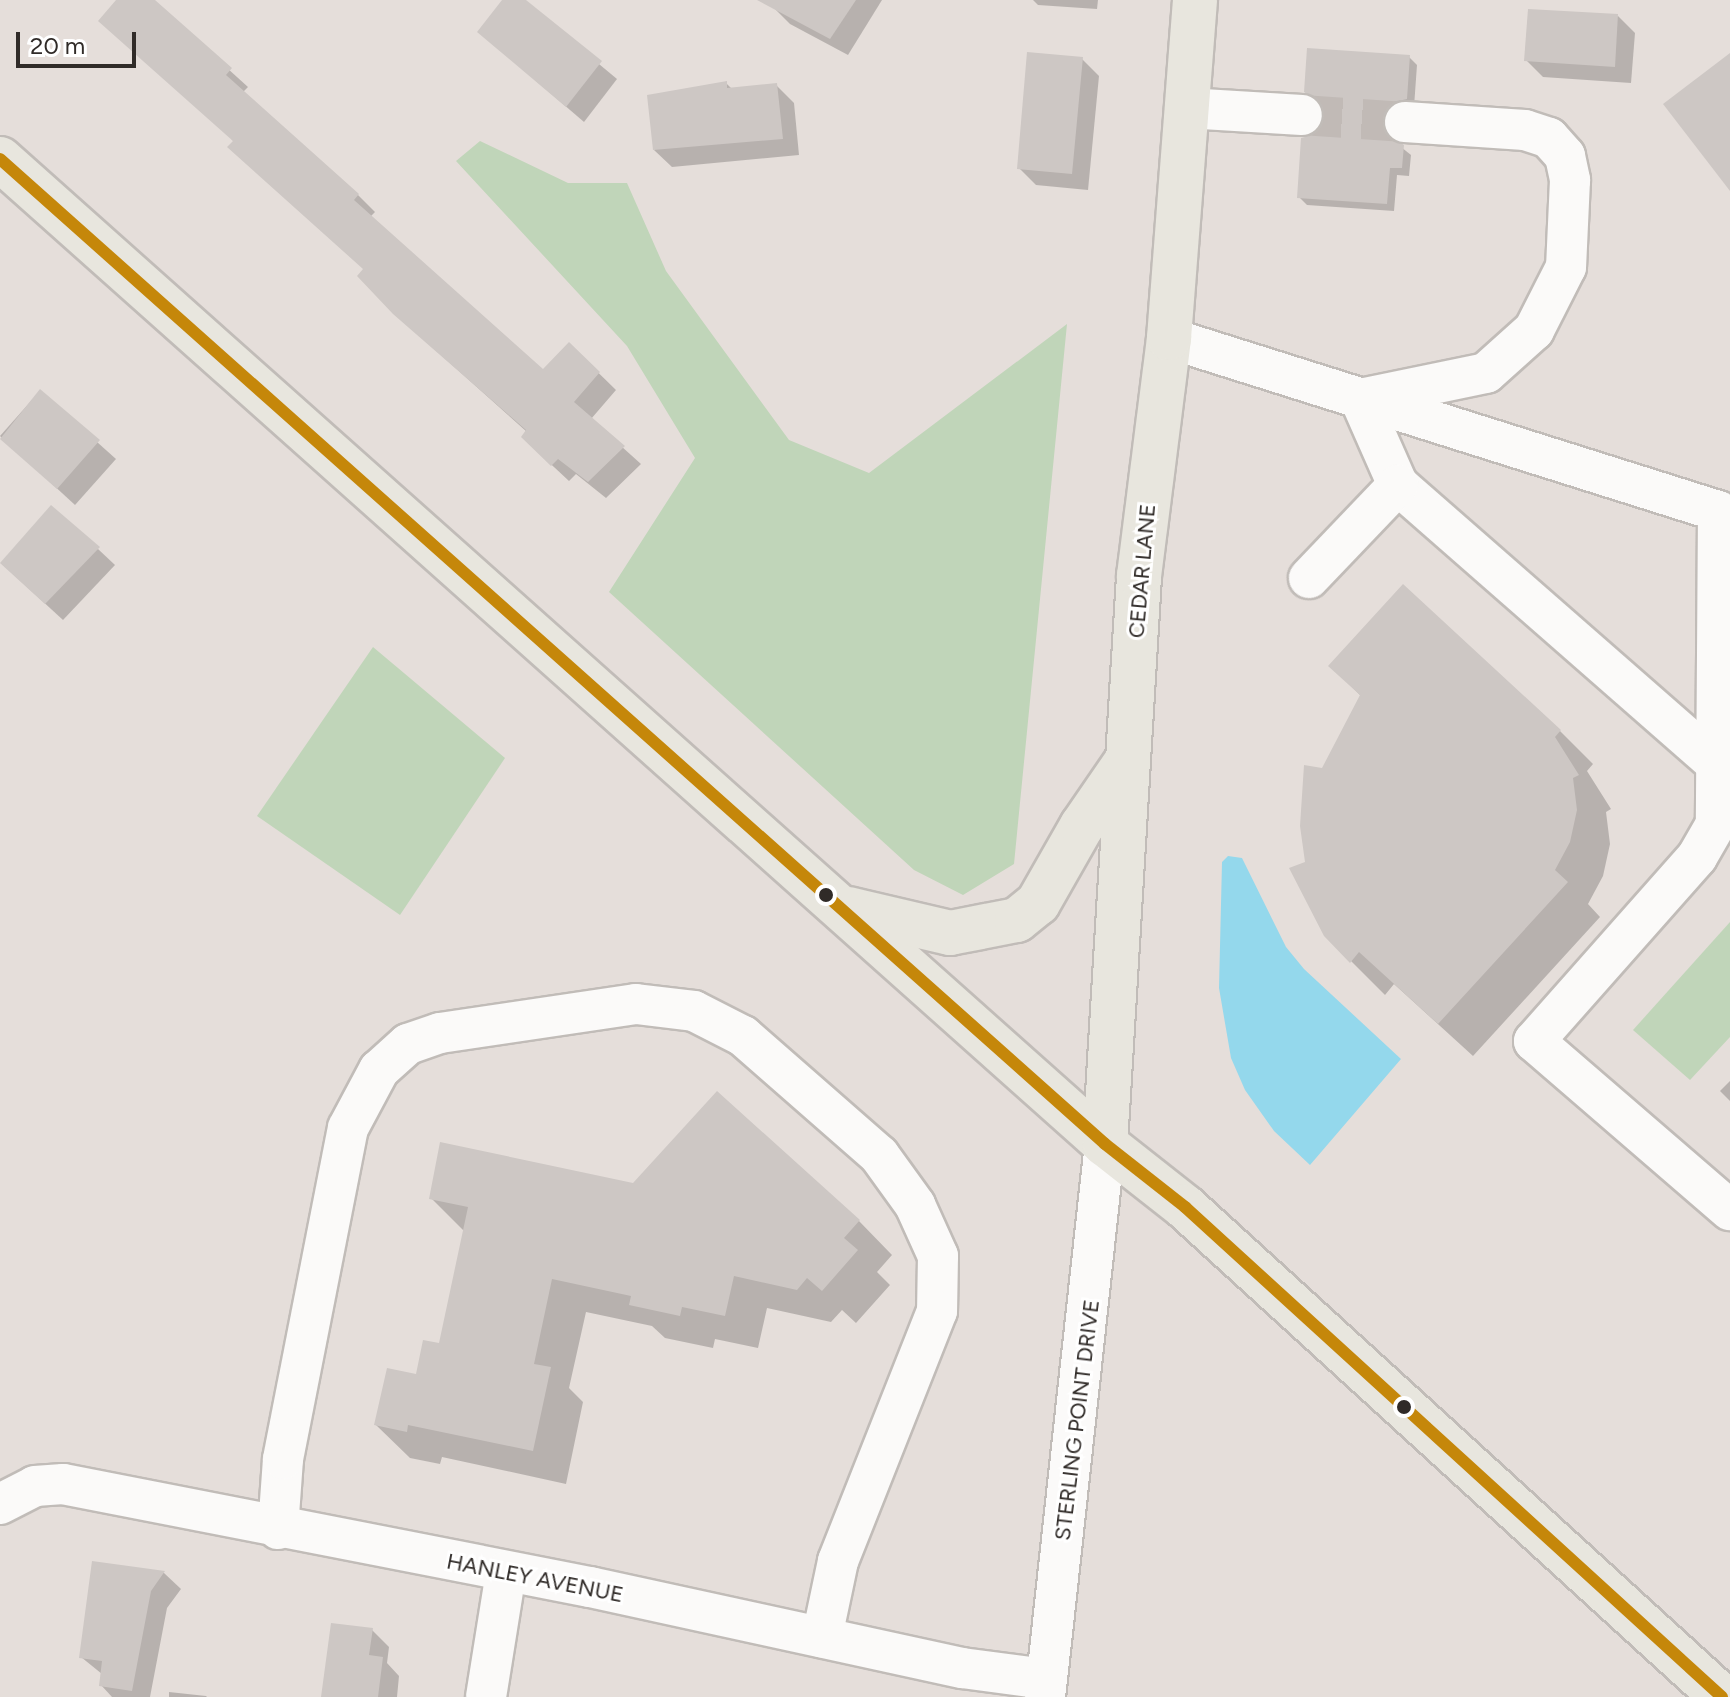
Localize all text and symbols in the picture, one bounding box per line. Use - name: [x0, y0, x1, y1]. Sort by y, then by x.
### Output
- scale bar: [20, 16, 140, 66]
- text: 20 m: [30, 31, 85, 60]
- street label: CEDAR LANE: [1123, 503, 1161, 639]
- unlabelled marker: [818, 887, 834, 903]
- street label: STERLING POINT DRIVE: [1049, 1298, 1105, 1542]
- unlabelled marker: [1396, 1399, 1412, 1415]
- street label: HANLEY AVENUE: [444, 1548, 626, 1608]

